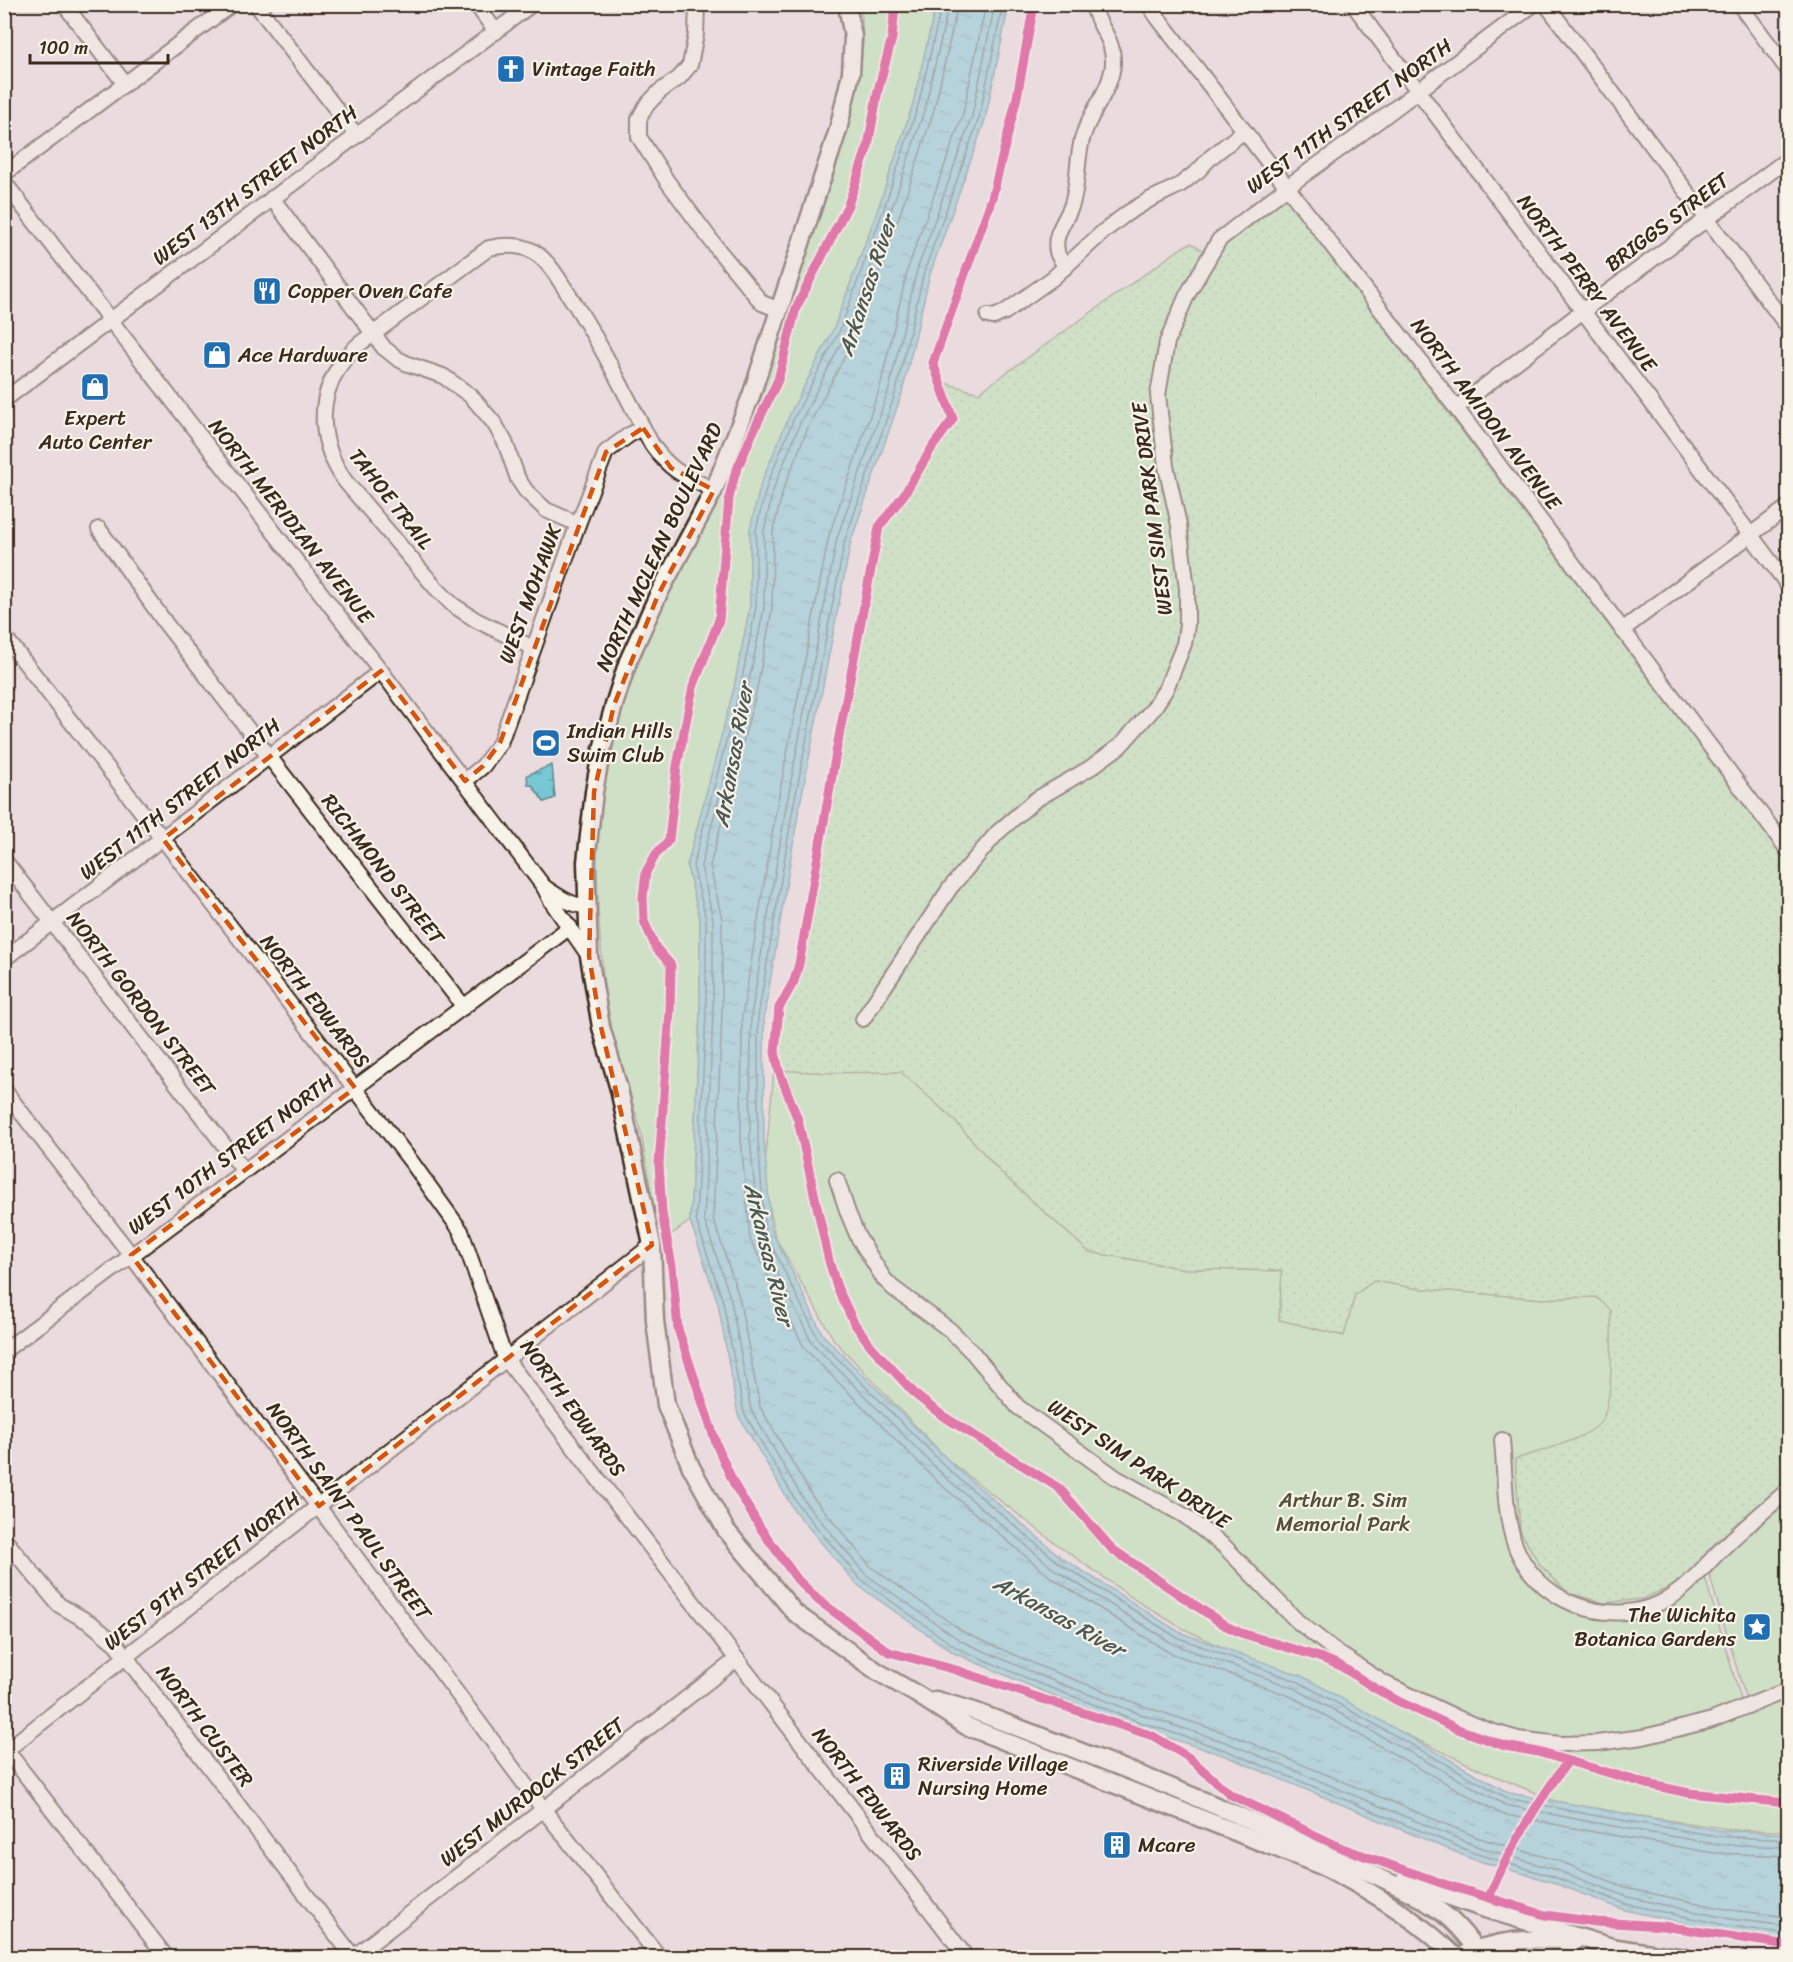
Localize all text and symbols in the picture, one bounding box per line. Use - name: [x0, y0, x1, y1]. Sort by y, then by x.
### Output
- scale bar: [30, 27, 168, 65]
- street label: WEST 11TH STREET NORTH: [1238, 28, 1461, 204]
- text: 100 m: [39, 32, 88, 64]
- place label: Vintage Faith: [532, 50, 655, 88]
- church icon: Vintage Faith: [495, 53, 527, 85]
- street label: WEST 13TH STREET NORTH: [144, 94, 367, 276]
- street label: BRIGGS STREET: [1596, 161, 1739, 282]
- street label: NORTH PERRY AVENUE: [1507, 185, 1668, 382]
- water label: Arkansas River: [826, 207, 909, 362]
- place label: Copper Oven Cafe: [288, 272, 453, 310]
- restaurant icon: Copper Oven Cafe: [251, 275, 283, 307]
- street label: NORTH AMIDON AVENUE: [1400, 309, 1572, 520]
- place label: Ace Hardware: [237, 336, 368, 374]
- shop icon: Ace Hardware: [201, 339, 233, 371]
- shop icon: Expert Auto Center: [79, 371, 111, 403]
- place label: Expert Auto Center: [38, 399, 153, 461]
- street label: WEST SIM PARK DRIVE: [1120, 399, 1184, 618]
- street label: NORTH MERIDIAN AVENUE: [198, 410, 385, 633]
- street label: NORTH MCLEAN BOULEVARD: [585, 416, 734, 678]
- street label: TAHOE TRAIL: [339, 439, 444, 559]
- street label: WEST MOHAWK: [487, 518, 573, 669]
- water label: Arkansas River: [701, 676, 765, 831]
- street label: WEST 11TH STREET NORTH: [71, 708, 289, 890]
- place label: Indian Hills Swim Club: [566, 712, 673, 774]
- sports icon: Indian Hills Swim Club: [530, 727, 562, 759]
- street label: RICHMOND STREET: [311, 785, 456, 954]
- street label: NORTH GORDON STREET: [56, 902, 227, 1105]
- street label: NORTH EDWARDS: [250, 925, 380, 1077]
- street label: WEST 10TH STREET NORTH: [119, 1063, 343, 1245]
- water label: Arkansas River: [732, 1178, 806, 1333]
- street label: NORTH EDWARDS: [510, 1331, 636, 1485]
- street label: WEST SIM PARK DRIVE: [1040, 1388, 1240, 1540]
- street label: NORTH SAINT PAUL STREET: [256, 1393, 443, 1630]
- street label: WEST 9TH STREET NORTH: [95, 1481, 309, 1661]
- park label: Arthur B. Sim Memorial Park: [1276, 1481, 1410, 1543]
- water label: Arkansas River: [985, 1563, 1135, 1670]
- place label: The Wichita Botanica Gardens: [1574, 1596, 1736, 1658]
- place icon: The Wichita Botanica Gardens: [1741, 1611, 1773, 1643]
- street label: NORTH CUSTER: [146, 1656, 264, 1796]
- street label: WEST MURDOCK STREET: [431, 1706, 635, 1877]
- street label: NORTH EDWARDS: [802, 1718, 932, 1870]
- place label: Riverside Village Nursing Home: [918, 1745, 1069, 1807]
- building icon: Riverside Village Nursing Home: [881, 1760, 913, 1792]
- place label: Mcare: [1138, 1826, 1196, 1864]
- building icon: Mcare: [1101, 1829, 1133, 1861]

